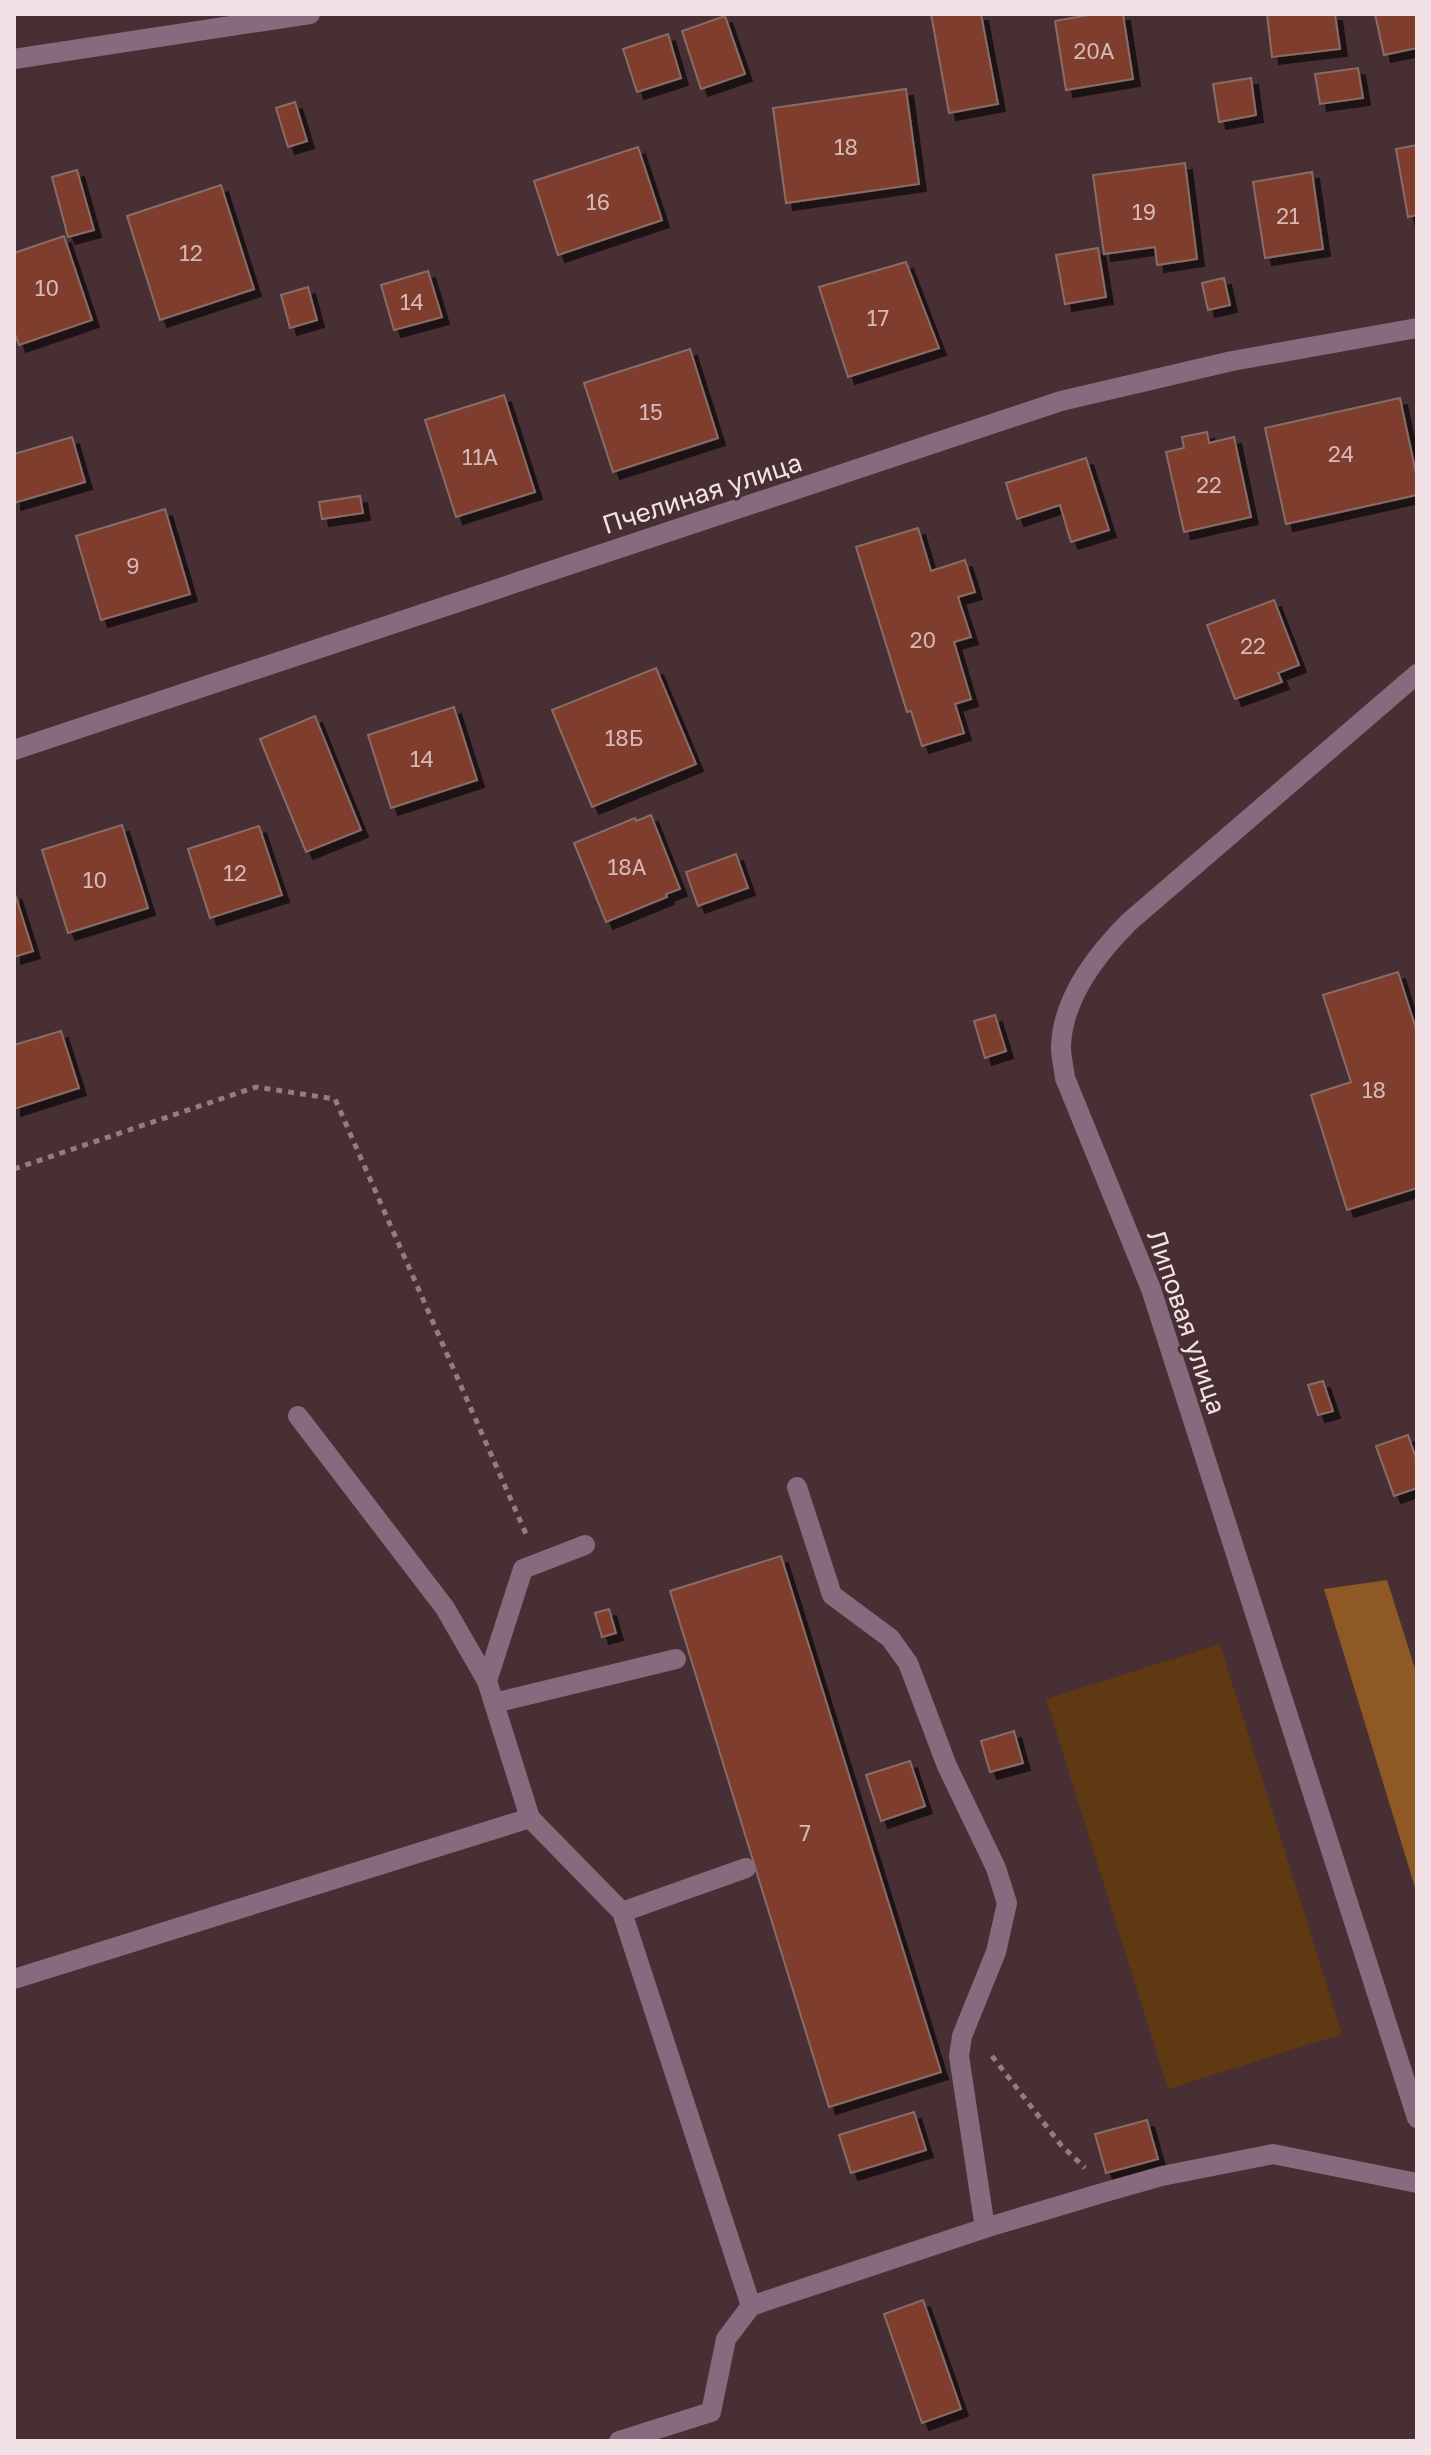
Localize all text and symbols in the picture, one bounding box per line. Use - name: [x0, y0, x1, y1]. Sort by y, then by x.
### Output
- house number: 20А: [1073, 37, 1115, 64]
- house number: 18: [834, 133, 858, 160]
- house number: 16: [586, 188, 610, 215]
- house number: 19: [1132, 198, 1156, 225]
- house number: 21: [1276, 202, 1300, 229]
- house number: 12: [179, 239, 203, 266]
- house number: 10: [35, 274, 59, 301]
- house number: 14: [400, 288, 424, 315]
- house number: 17: [867, 304, 889, 331]
- house number: 15: [639, 398, 663, 425]
- house number: 24: [1328, 440, 1354, 467]
- house number: 11А: [462, 443, 498, 470]
- street label: Пчелиная улица: [598, 446, 806, 540]
- house number: 22: [1196, 471, 1222, 498]
- house number: 9: [126, 552, 140, 579]
- house number: 20: [910, 626, 936, 653]
- house number: 22: [1240, 632, 1266, 659]
- house number: 18Б: [605, 724, 643, 751]
- house number: 14: [410, 745, 434, 772]
- house number: 18А: [608, 853, 647, 880]
- house number: 12: [223, 859, 247, 886]
- house number: 10: [83, 866, 107, 893]
- house number: 18: [1362, 1076, 1386, 1103]
- street label: Липовая улица: [1141, 1226, 1233, 1418]
- house number: 7: [799, 1819, 811, 1846]

